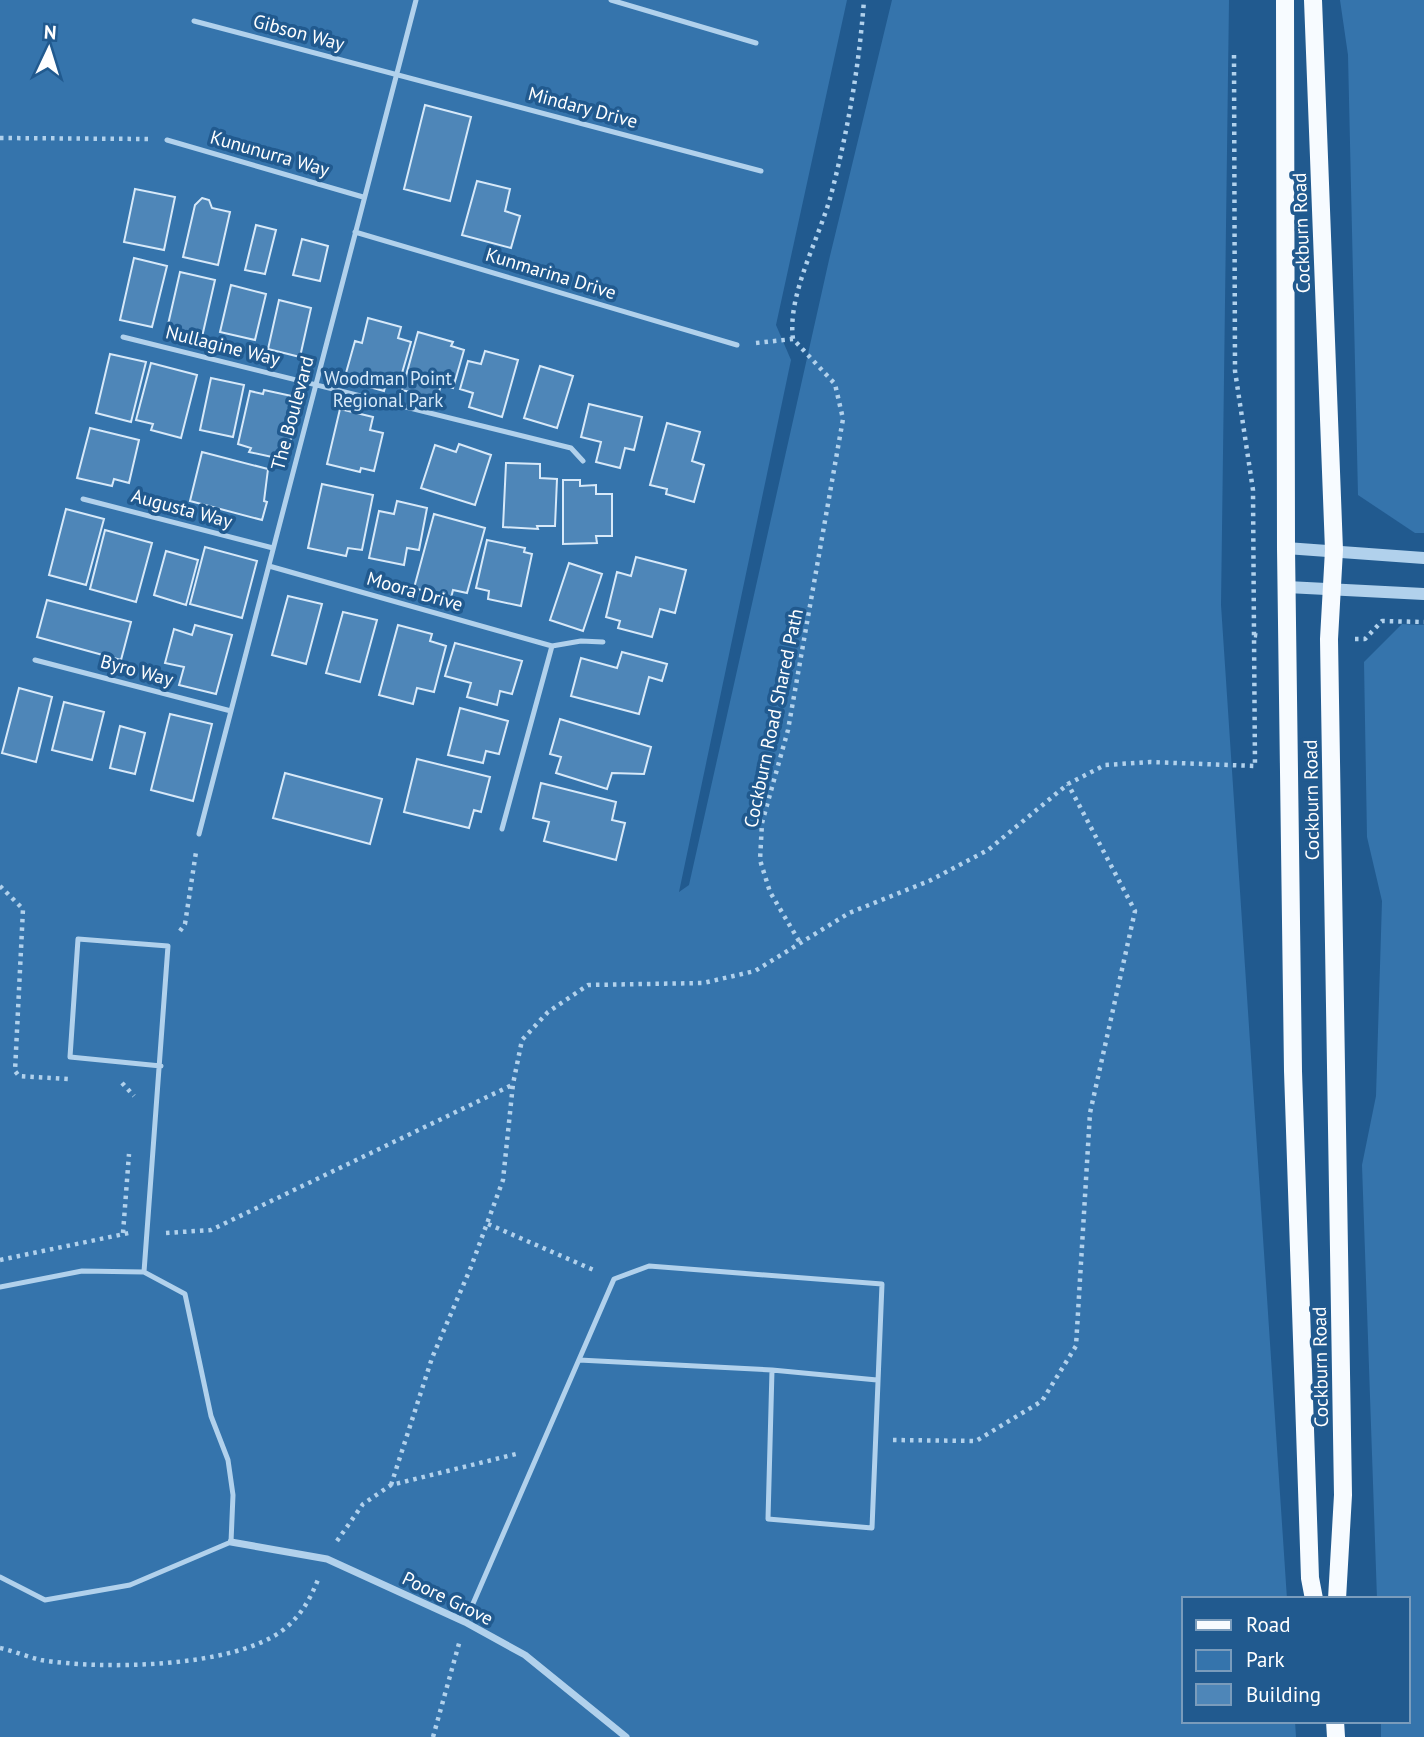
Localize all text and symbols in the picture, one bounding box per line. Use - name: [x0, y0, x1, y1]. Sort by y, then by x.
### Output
- street label: Gibson Way: [251, 8, 347, 56]
- north arrow: [14, 14, 84, 84]
- text: N: [43, 20, 57, 44]
- street label: Mindary Drive: [526, 81, 640, 133]
- street label: Kununurra Way: [208, 125, 332, 182]
- street label: Cockburn Road: [1287, 172, 1315, 294]
- street label: Kunmarina Drive: [483, 242, 619, 304]
- street label: Nullagine Way: [163, 319, 283, 371]
- street label: The Boulevard: [265, 353, 319, 473]
- park label: Woodman Point Regional Park: [324, 366, 453, 412]
- street label: Augusta Way: [129, 483, 235, 533]
- street label: Moora Drive: [364, 566, 466, 616]
- street label: Cockburn Road Shared Path: [738, 606, 808, 830]
- street label: Byro Way: [98, 649, 176, 691]
- street label: Cockburn Road: [1298, 739, 1324, 861]
- street label: Cockburn Road: [1307, 1306, 1333, 1428]
- street label: Poore Grove: [399, 1566, 497, 1630]
- legend: [1182, 1597, 1410, 1723]
- text: Road: [1246, 1611, 1290, 1638]
- text: Park: [1246, 1646, 1285, 1673]
- text: Building: [1246, 1681, 1321, 1708]

